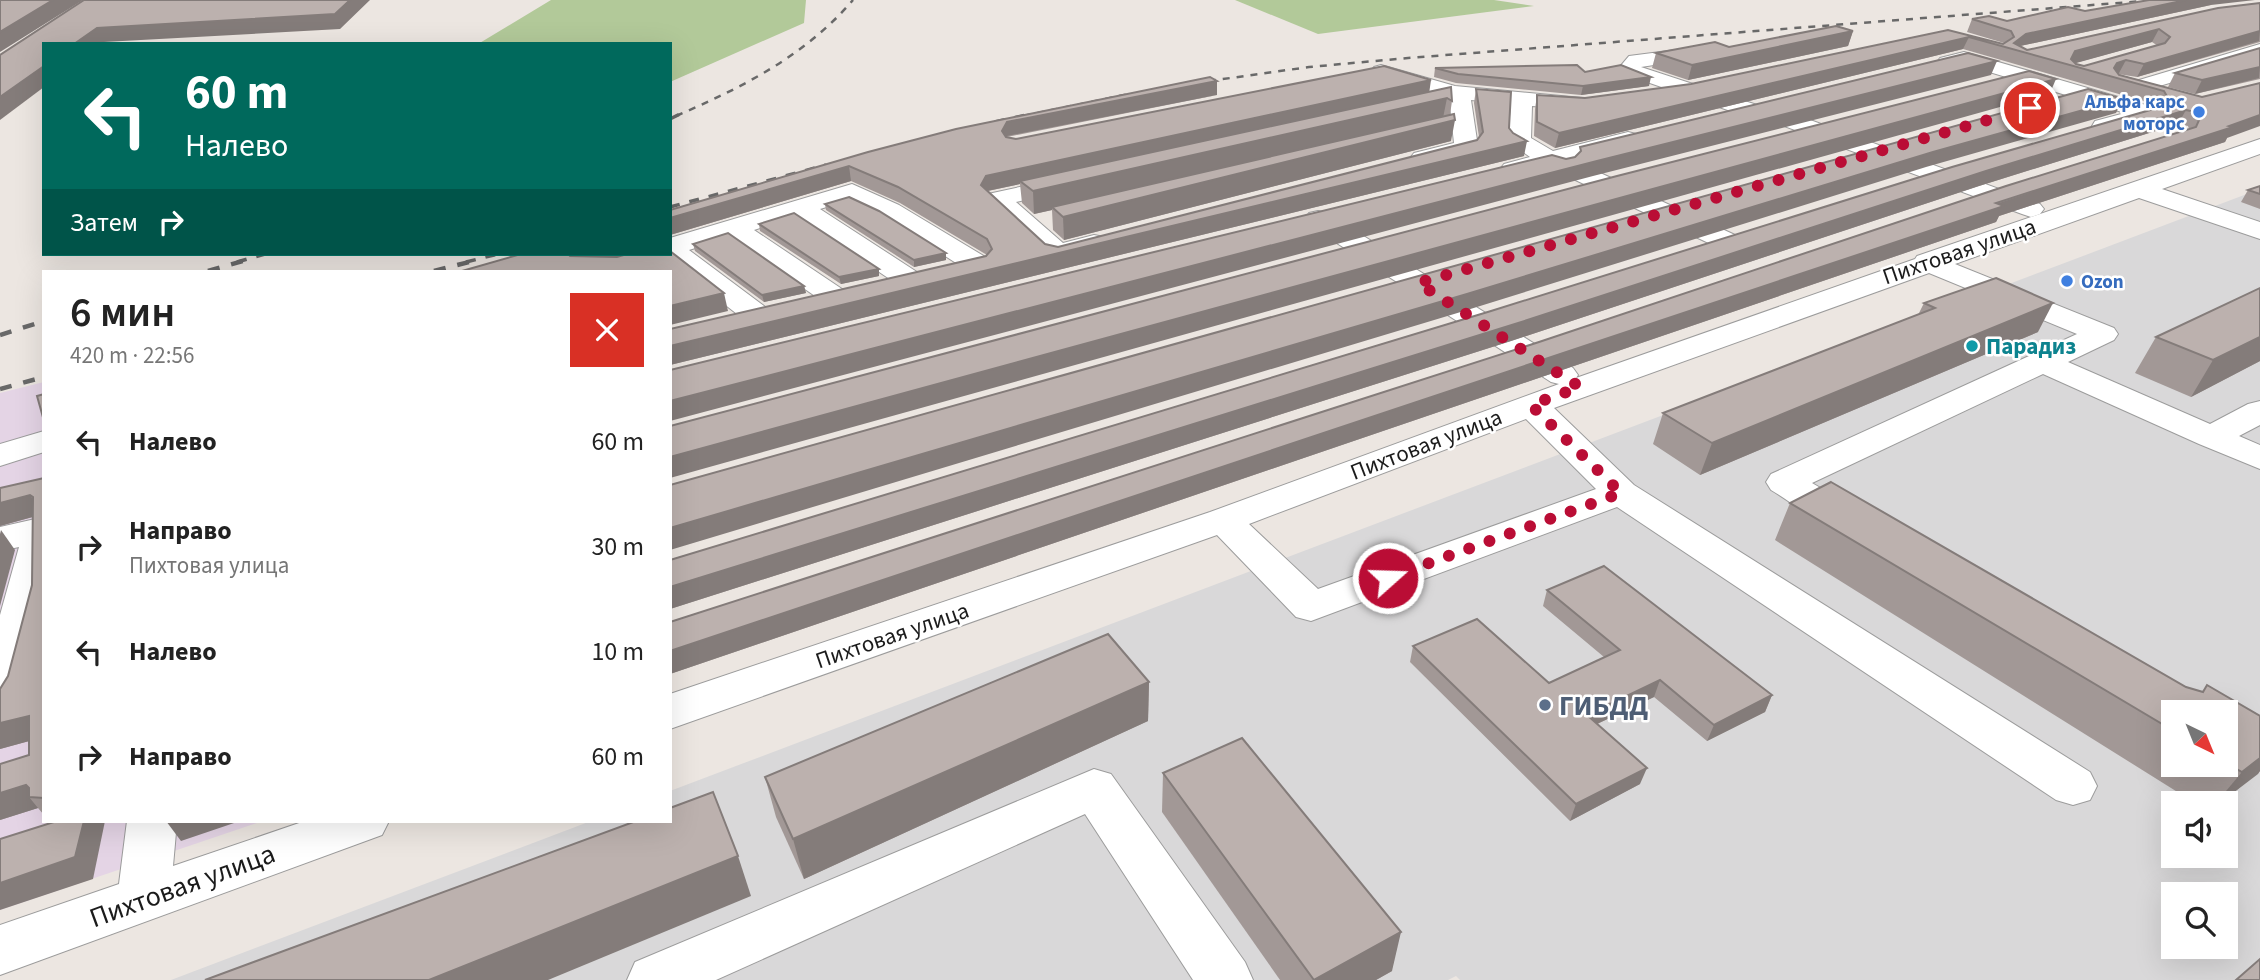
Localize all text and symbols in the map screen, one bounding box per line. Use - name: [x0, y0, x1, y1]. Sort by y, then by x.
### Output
- text: 60 m: [185, 58, 289, 128]
- icon: left: [70, 70, 161, 161]
- pin: [2000, 78, 2060, 138]
- icon: arrive: [2011, 89, 2049, 127]
- place label: Альфа карс моторс: [2084, 89, 2185, 138]
- marker: Альфа карс моторс: [2191, 104, 2207, 120]
- text: Налево: [185, 123, 288, 169]
- icon: right: [152, 203, 190, 241]
- text: Затем: [70, 204, 138, 241]
- street label: Пихтовая улица: [1878, 210, 2040, 293]
- place label: Ozon: [2081, 269, 2124, 296]
- marker: Ozon: [2059, 273, 2075, 289]
- text: 6 мин: [70, 283, 175, 343]
- button: close: [570, 293, 644, 367]
- place label: Парадиз: [1986, 330, 2076, 363]
- marker: Парадиз: [1964, 338, 1980, 354]
- text: 420 m · 22:56: [70, 339, 194, 372]
- street label: Пихтовая улица: [1345, 400, 1507, 489]
- icon: left: [70, 423, 108, 461]
- text: Налево: [129, 423, 217, 460]
- text: 60 m: [591, 423, 644, 460]
- text: Направо: [129, 512, 232, 549]
- icon: right: [70, 528, 108, 566]
- text: 30 m: [591, 528, 644, 565]
- position arrow: [1351, 541, 1425, 615]
- text: Пихтовая улица: [129, 549, 289, 582]
- street label: Пихтовая улица: [811, 594, 973, 677]
- icon: left: [70, 633, 108, 671]
- text: Налево: [129, 633, 217, 670]
- text: 10 m: [591, 633, 644, 670]
- place label: ГИБДД: [1559, 686, 1648, 726]
- marker: ГИБДД: [1537, 697, 1553, 713]
- north arrow: [2161, 700, 2238, 777]
- map controls: [2161, 700, 2238, 959]
- icon: right: [70, 738, 108, 776]
- text: Направо: [129, 738, 232, 775]
- text: 60 m: [591, 738, 644, 775]
- button: sound: [2161, 791, 2238, 868]
- street label: Пихтовая улица: [84, 834, 281, 938]
- button: search: [2161, 882, 2238, 959]

